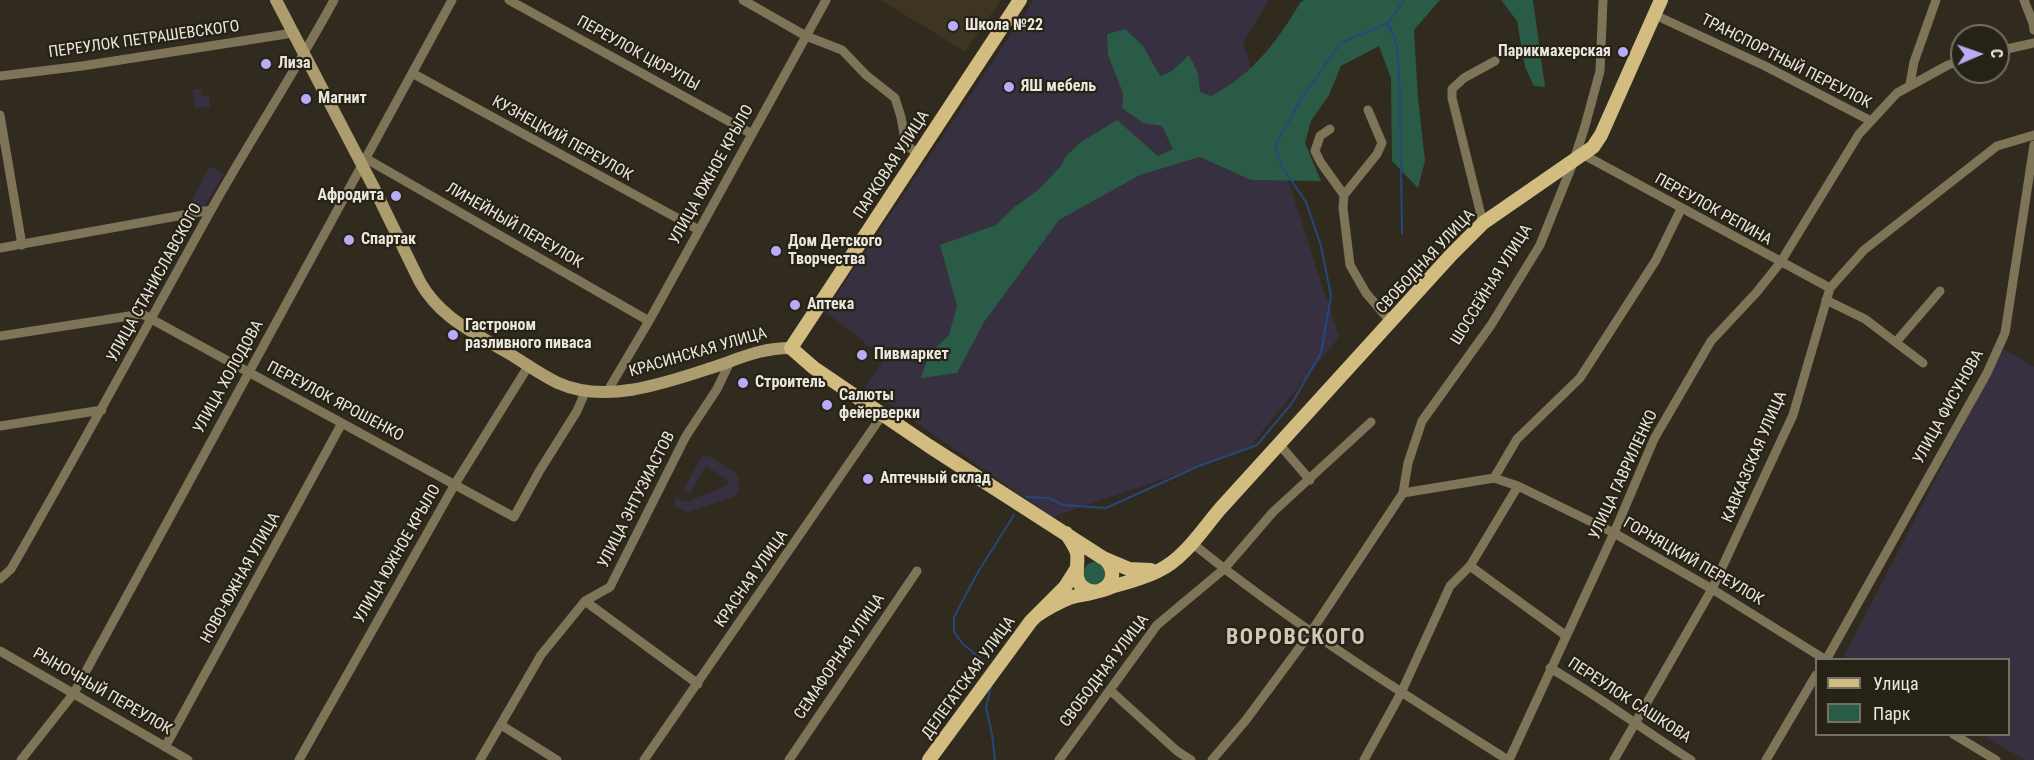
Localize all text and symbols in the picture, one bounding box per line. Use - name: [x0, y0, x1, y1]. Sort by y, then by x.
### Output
- street label: ТРАНСПОРТНЫЙ ПЕРЕУЛОК: [1698, 11, 1874, 113]
- street label: ПЕРЕУЛОК ЦЮРУПЫ: [573, 12, 703, 96]
- place label: Школа №22: [965, 16, 1043, 36]
- street label: ПЕРЕУЛОК ПЕТРАШЕВСКОГО: [47, 17, 241, 63]
- marker: Школа №22: [946, 19, 960, 33]
- north arrow: [1950, 24, 2010, 84]
- place label: Парикмахерская: [1498, 42, 1611, 62]
- marker: Парикмахерская: [1616, 45, 1630, 59]
- text: С: [1987, 49, 2006, 58]
- place label: Лиза: [278, 54, 311, 74]
- marker: Лиза: [259, 57, 273, 71]
- place label: ЯШ мебель: [1021, 77, 1096, 97]
- marker: ЯШ мебель: [1002, 80, 1016, 94]
- place label: Магнит: [318, 89, 367, 109]
- marker: Магнит: [299, 92, 313, 106]
- street label: КУЗНЕЦКИЙ ПЕРЕУЛОК: [488, 92, 636, 186]
- street label: УЛИЦА ЮЖНОЕ КРЫЛО: [666, 102, 758, 248]
- street label: ПАРКОВАЯ УЛИЦА: [850, 107, 934, 223]
- street label: ПЕРЕУЛОК РЕПИНА: [1651, 170, 1775, 250]
- street label: ЛИНЕЙНЫЙ ПЕРЕУЛОК: [442, 179, 586, 273]
- place label: Афродита: [317, 186, 384, 206]
- marker: Афродита: [389, 189, 403, 203]
- street label: УЛИЦА СТАНИСЛАВСКОГО: [103, 200, 207, 366]
- street label: СВОБОДНАЯ УЛИЦА: [1373, 206, 1479, 318]
- street label: ШОССЕЙНАЯ УЛИЦА: [1447, 221, 1537, 349]
- place label: Спартак: [361, 230, 416, 250]
- place label: Дом Детского Творчества: [788, 232, 882, 270]
- marker: Спартак: [342, 233, 356, 247]
- marker: Дом Детского Творчества: [769, 244, 783, 258]
- place label: Аптека: [807, 295, 854, 315]
- marker: Аптека: [788, 298, 802, 312]
- place label: Гастроном разливного пиваса: [465, 316, 591, 354]
- street label: УЛИЦА ХОЛОДОВА: [190, 317, 268, 437]
- street label: КРАСИНСКАЯ УЛИЦА: [627, 324, 769, 382]
- marker: Гастроном разливного пиваса: [446, 328, 460, 342]
- place label: Пивмаркет: [874, 345, 949, 365]
- street label: УЛИЦА ФИСУНОВА: [1910, 347, 1988, 467]
- marker: Пивмаркет: [855, 348, 869, 362]
- street label: ПЕРЕУЛОК ЯРОШЕНКО: [263, 358, 407, 446]
- place label: Строитель: [755, 373, 826, 393]
- marker: Строитель: [736, 376, 750, 390]
- place label: Салюты фейерверки: [839, 386, 920, 424]
- street label: КАВКАЗСКАЯ УЛИЦА: [1719, 388, 1791, 526]
- marker: Салюты фейерверки: [820, 398, 834, 412]
- street label: УЛИЦА ГАВРИЛЕНКО: [1586, 407, 1662, 543]
- street label: УЛИЦА ЭНТУЗИАСТОВ: [594, 429, 680, 571]
- place label: Аптечный склад: [880, 469, 991, 489]
- marker: Аптечный склад: [861, 472, 875, 486]
- street label: УЛИЦА ЮЖНОЕ КРЫЛО: [350, 481, 446, 627]
- street label: НОВО-ЮЖНАЯ УЛИЦА: [197, 509, 285, 647]
- street label: ГОРНЯЦКИЙ ПЕРЕУЛОК: [1619, 514, 1767, 610]
- street label: КРАСНАЯ УЛИЦА: [711, 527, 793, 631]
- street label: СЕМАФОРНАЯ УЛИЦА: [791, 591, 889, 723]
- street label: СВОБОДНАЯ УЛИЦА: [1056, 611, 1154, 731]
- street label: ДЕЛЕГАТСКАЯ УЛИЦА: [918, 613, 1020, 743]
- district label: ВОРОВСКОГО: [1226, 625, 1366, 651]
- street label: РЫНОЧНЫЙ ПЕРЕУЛОК: [29, 644, 175, 740]
- street label: ПЕРЕУЛОК САШКОВА: [1564, 654, 1694, 748]
- legend: [1815, 658, 2010, 736]
- text: Улица: [1873, 673, 1919, 694]
- text: Парк: [1873, 703, 1910, 724]

